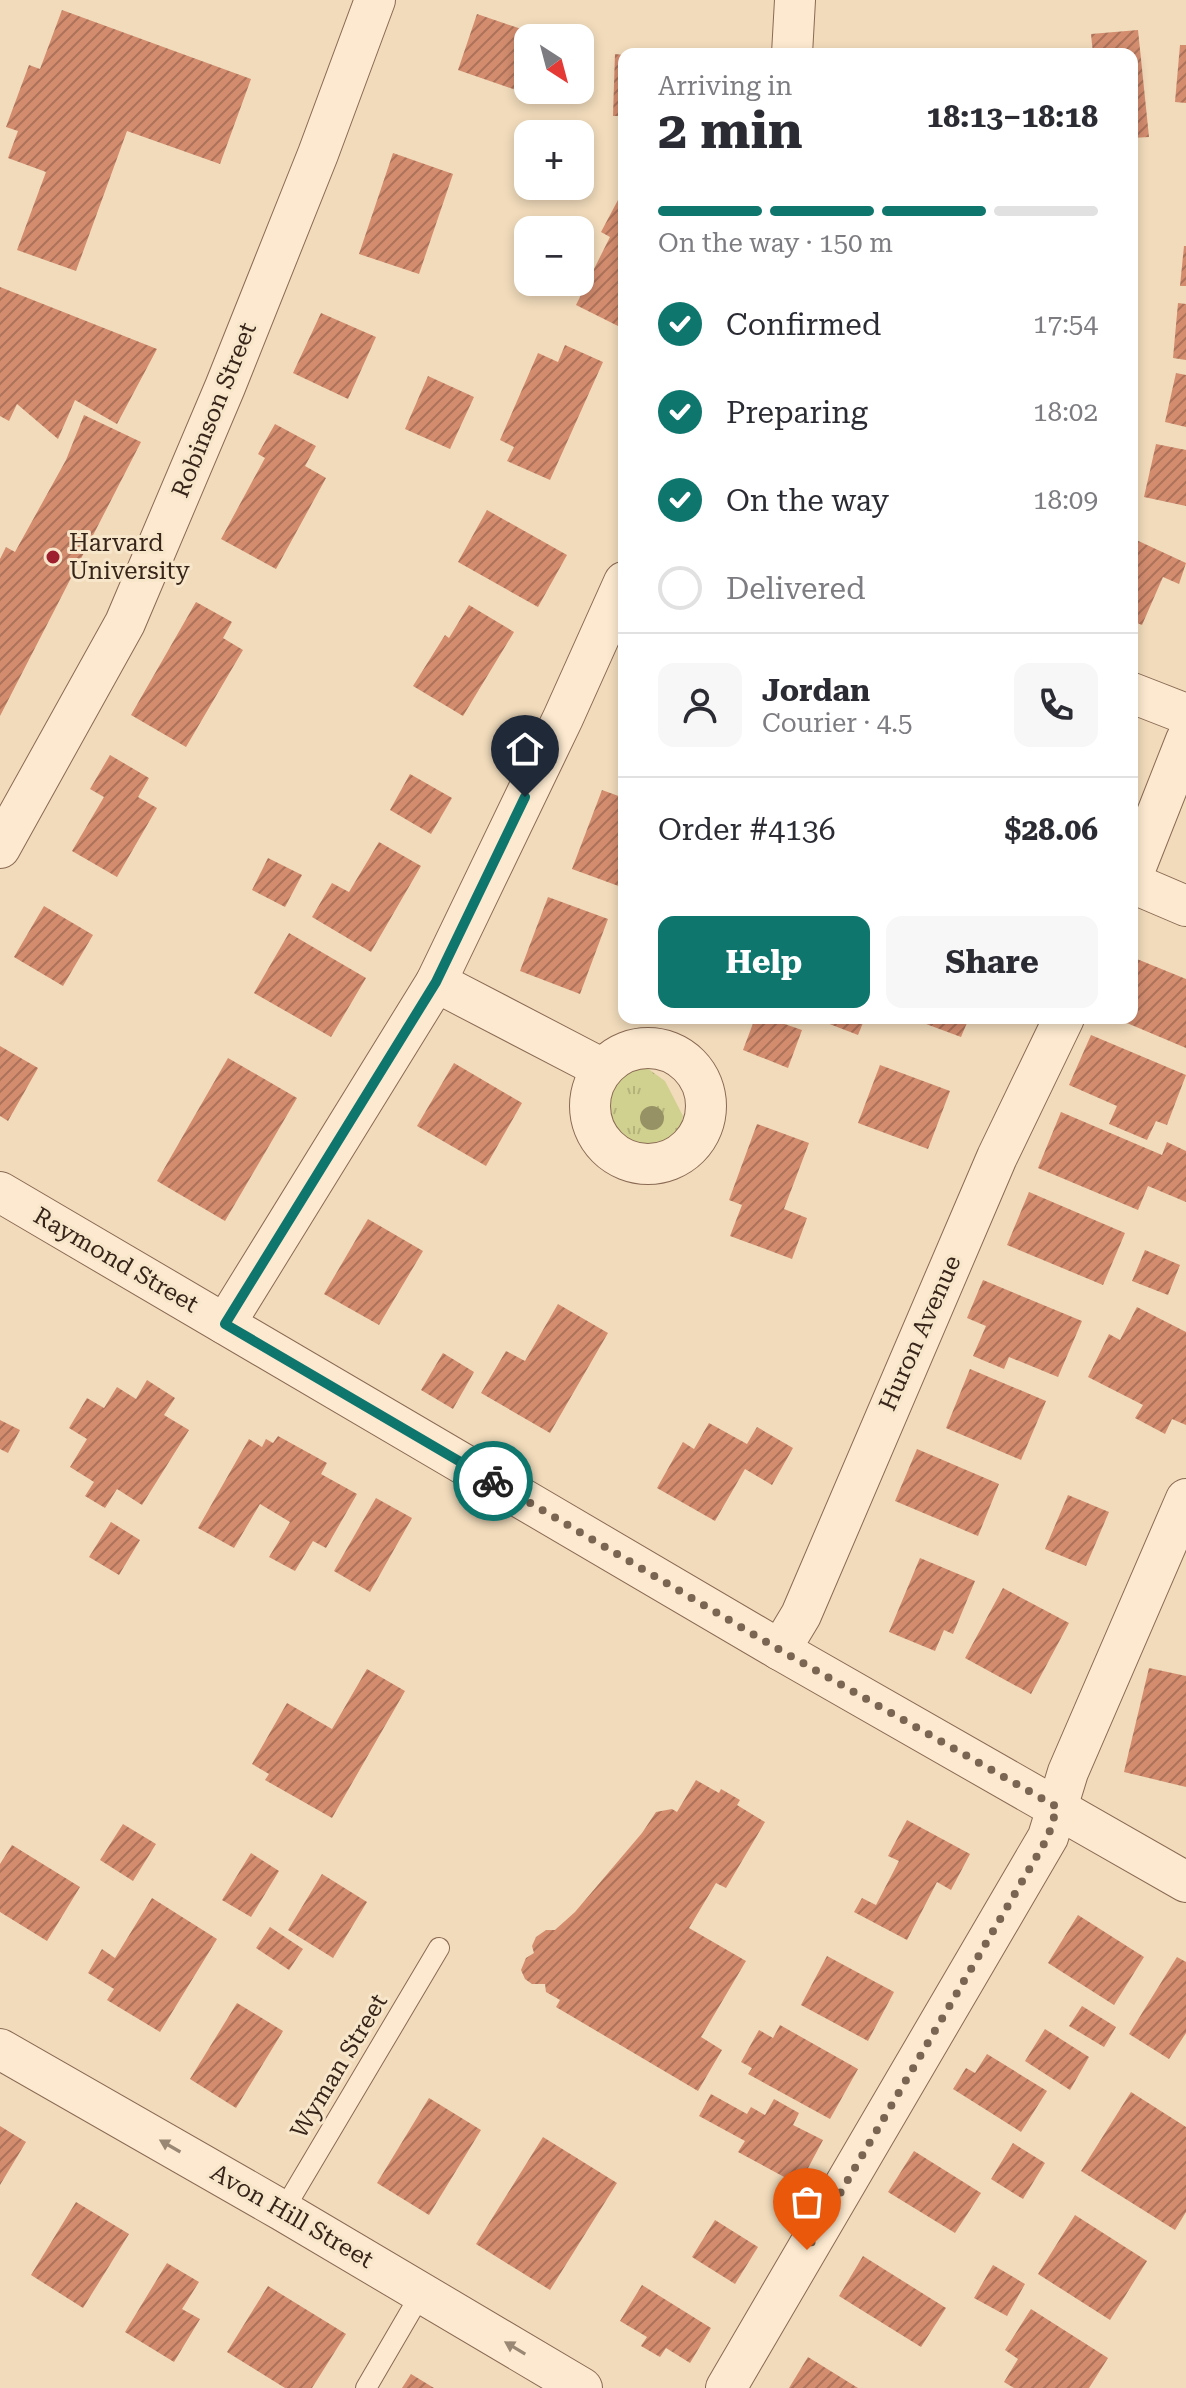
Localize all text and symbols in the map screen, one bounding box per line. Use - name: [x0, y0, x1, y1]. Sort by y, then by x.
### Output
- north arrow: [514, 24, 594, 104]
- map controls: [514, 24, 594, 296]
- text: Arriving in: [658, 71, 792, 101]
- text: 18:13–18:18: [926, 99, 1098, 134]
- text: 2 min: [658, 100, 803, 161]
- button: +: [514, 120, 594, 200]
- button: −: [514, 216, 594, 296]
- text: On the way · 150 m: [658, 228, 893, 258]
- icon: check: [658, 302, 702, 346]
- text: Confirmed: [726, 307, 881, 342]
- text: 17:54: [1033, 309, 1098, 339]
- street label: Robinson Street: [166, 318, 262, 502]
- icon: check: [658, 390, 702, 434]
- text: Preparing: [726, 395, 868, 430]
- text: 18:02: [1033, 397, 1098, 427]
- icon: check: [658, 478, 702, 522]
- text: On the way: [726, 483, 889, 518]
- text: 18:09: [1033, 485, 1098, 515]
- place label: Harvard University: [69, 529, 191, 585]
- marker: Harvard University: [44, 548, 62, 566]
- text: Delivered: [726, 571, 865, 606]
- button: person: [658, 663, 742, 747]
- button: phone: [1014, 663, 1098, 747]
- text: Jordan: [762, 673, 870, 708]
- text: Courier · 4.5: [762, 708, 912, 738]
- pin: [491, 715, 559, 797]
- icon: home: [503, 727, 547, 771]
- text: Order #4136: [658, 812, 836, 847]
- text: $28.06: [1005, 812, 1098, 847]
- button: Help: [658, 916, 870, 1008]
- button: Share: [886, 916, 1098, 1008]
- street label: Raymond Street: [29, 1202, 203, 1319]
- street label: Huron Avenue: [873, 1251, 967, 1415]
- courier: [453, 1441, 533, 1521]
- icon: bike: [471, 1459, 515, 1503]
- street label: Wyman Street: [285, 1989, 393, 2143]
- one-way arrow: [159, 2139, 181, 2153]
- street label: Avon Hill Street: [206, 2158, 378, 2274]
- pin: [773, 2168, 841, 2250]
- icon: bag: [785, 2180, 829, 2224]
- one-way arrow: [504, 2341, 526, 2355]

